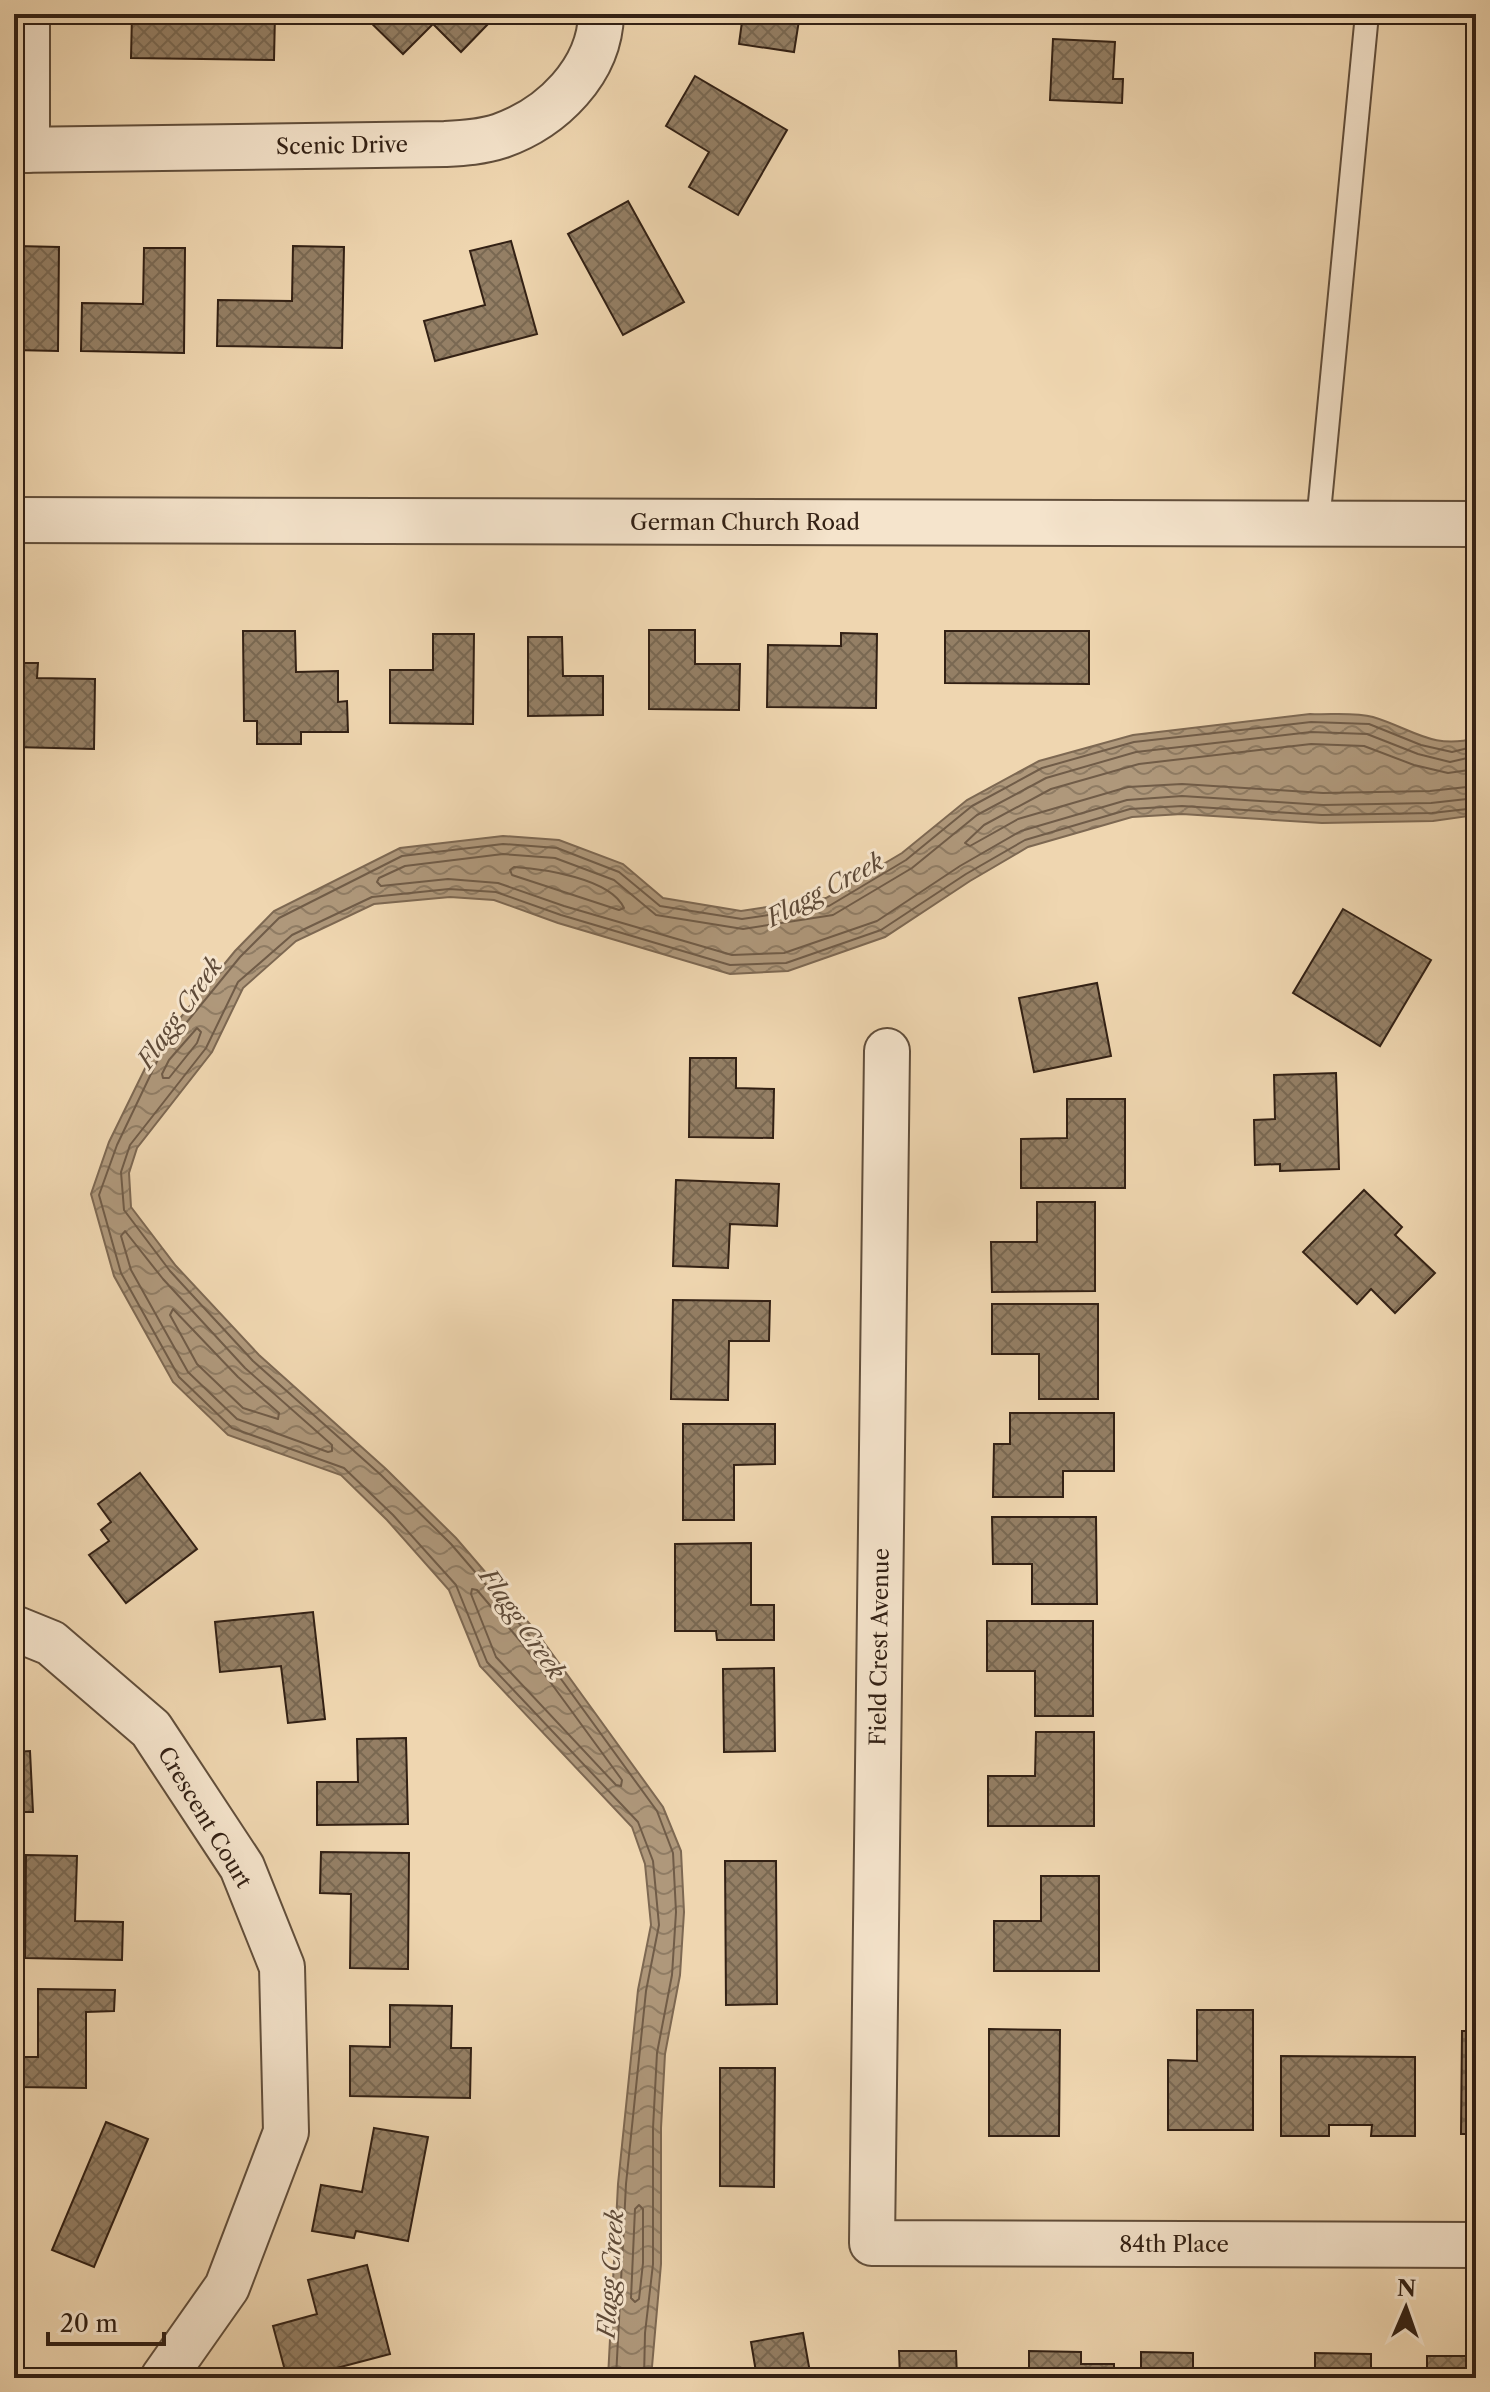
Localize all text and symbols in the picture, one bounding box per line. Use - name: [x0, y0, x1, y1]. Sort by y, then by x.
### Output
- street label: Scenic Drive: [276, 131, 408, 160]
- street label: German Church Road: [630, 509, 860, 536]
- water label: Flagg Creek: [759, 846, 889, 934]
- water label: Flagg Creek: [130, 951, 229, 1075]
- street label: Field Crest Avenue: [864, 1548, 895, 1746]
- water label: Flagg Creek: [472, 1561, 572, 1685]
- street label: Crescent Court: [152, 1742, 257, 1893]
- water label: Flagg Creek: [591, 2208, 629, 2341]
- street label: 84th Place: [1119, 2231, 1229, 2258]
- north arrow: [1366, 2268, 1446, 2348]
- text: N: [1397, 2275, 1417, 2302]
- scale bar: [48, 2296, 164, 2346]
- text: 20 m: [60, 2309, 118, 2338]

